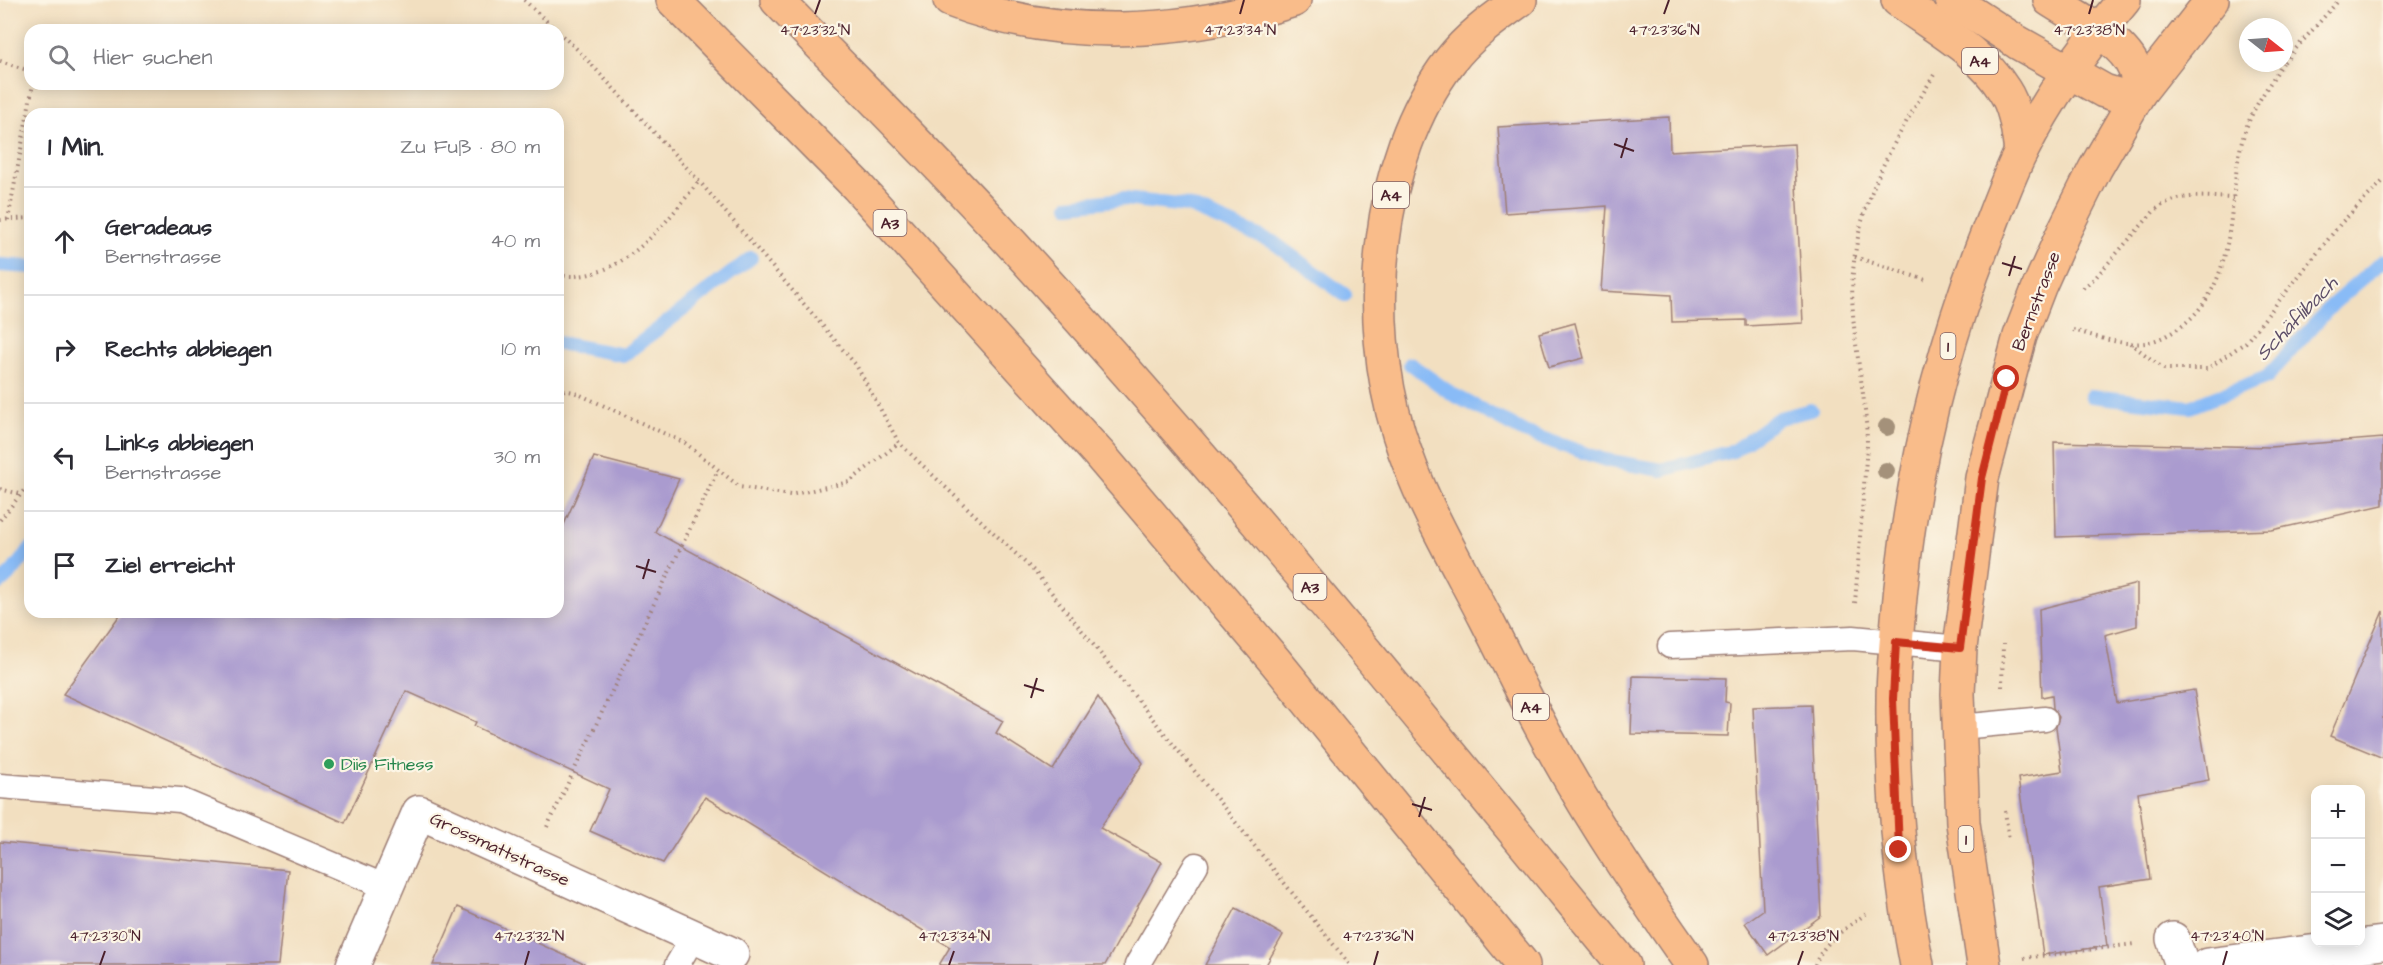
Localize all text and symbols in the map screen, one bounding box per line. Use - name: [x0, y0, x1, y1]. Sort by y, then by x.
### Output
- north arrow: [2239, 18, 2293, 72]
- text: 47°23'32"N: [780, 20, 850, 41]
- text: 47°23'34"N: [1204, 20, 1276, 41]
- text: 47°23'36"N: [1628, 20, 1700, 41]
- text: 47°23'38"N: [2053, 20, 2125, 41]
- search box: [24, 24, 564, 90]
- icon: search: [45, 41, 78, 74]
- text: Hier suchen: [93, 42, 212, 73]
- road number: A4: [1962, 48, 1998, 74]
- text: 1 Min.: [48, 129, 104, 165]
- text: Zu Fuß · 80 m: [400, 133, 540, 161]
- road number: A4: [1373, 182, 1409, 208]
- road number: A3: [874, 210, 906, 236]
- text: Geradeaus: [105, 212, 212, 243]
- icon: ahead: [48, 225, 81, 258]
- text: 40 m: [490, 227, 540, 255]
- text: Bernstrasse: [105, 243, 221, 271]
- street label: Bernstrasse: [2006, 248, 2067, 355]
- water label: Schäflibach: [2249, 269, 2345, 367]
- icon: right: [48, 333, 81, 366]
- road number: 1: [1940, 333, 1956, 359]
- text: Rechts abbiegen: [105, 334, 272, 365]
- text: 10 m: [501, 335, 540, 363]
- route start: [1993, 365, 2019, 391]
- text: Links abbiegen: [105, 428, 253, 459]
- icon: left: [48, 441, 81, 474]
- text: 30 m: [494, 443, 540, 471]
- text: Bernstrasse: [105, 459, 221, 487]
- icon: arrive: [48, 549, 81, 582]
- text: Ziel erreicht: [105, 550, 235, 581]
- road number: A3: [1294, 574, 1326, 600]
- road number: A4: [1513, 694, 1549, 720]
- place label: Diis Fitness: [341, 752, 434, 777]
- marker: Diis Fitness: [322, 757, 336, 771]
- map controls: [2311, 785, 2365, 947]
- button: +: [2311, 785, 2365, 839]
- street label: Grossmattstrasse: [426, 806, 574, 893]
- road number: 1: [1958, 826, 1974, 852]
- route end: [1885, 836, 1911, 862]
- button: −: [2311, 839, 2365, 893]
- button: layers: [2311, 893, 2365, 947]
- text: 47°23'30"N: [69, 926, 141, 947]
- text: 47°23'32"N: [494, 926, 564, 947]
- text: 47°23'34"N: [918, 926, 990, 947]
- text: 47°23'36"N: [1342, 926, 1414, 947]
- text: 47°23'38"N: [1767, 926, 1839, 947]
- text: 47°23'40"N: [2190, 926, 2264, 947]

